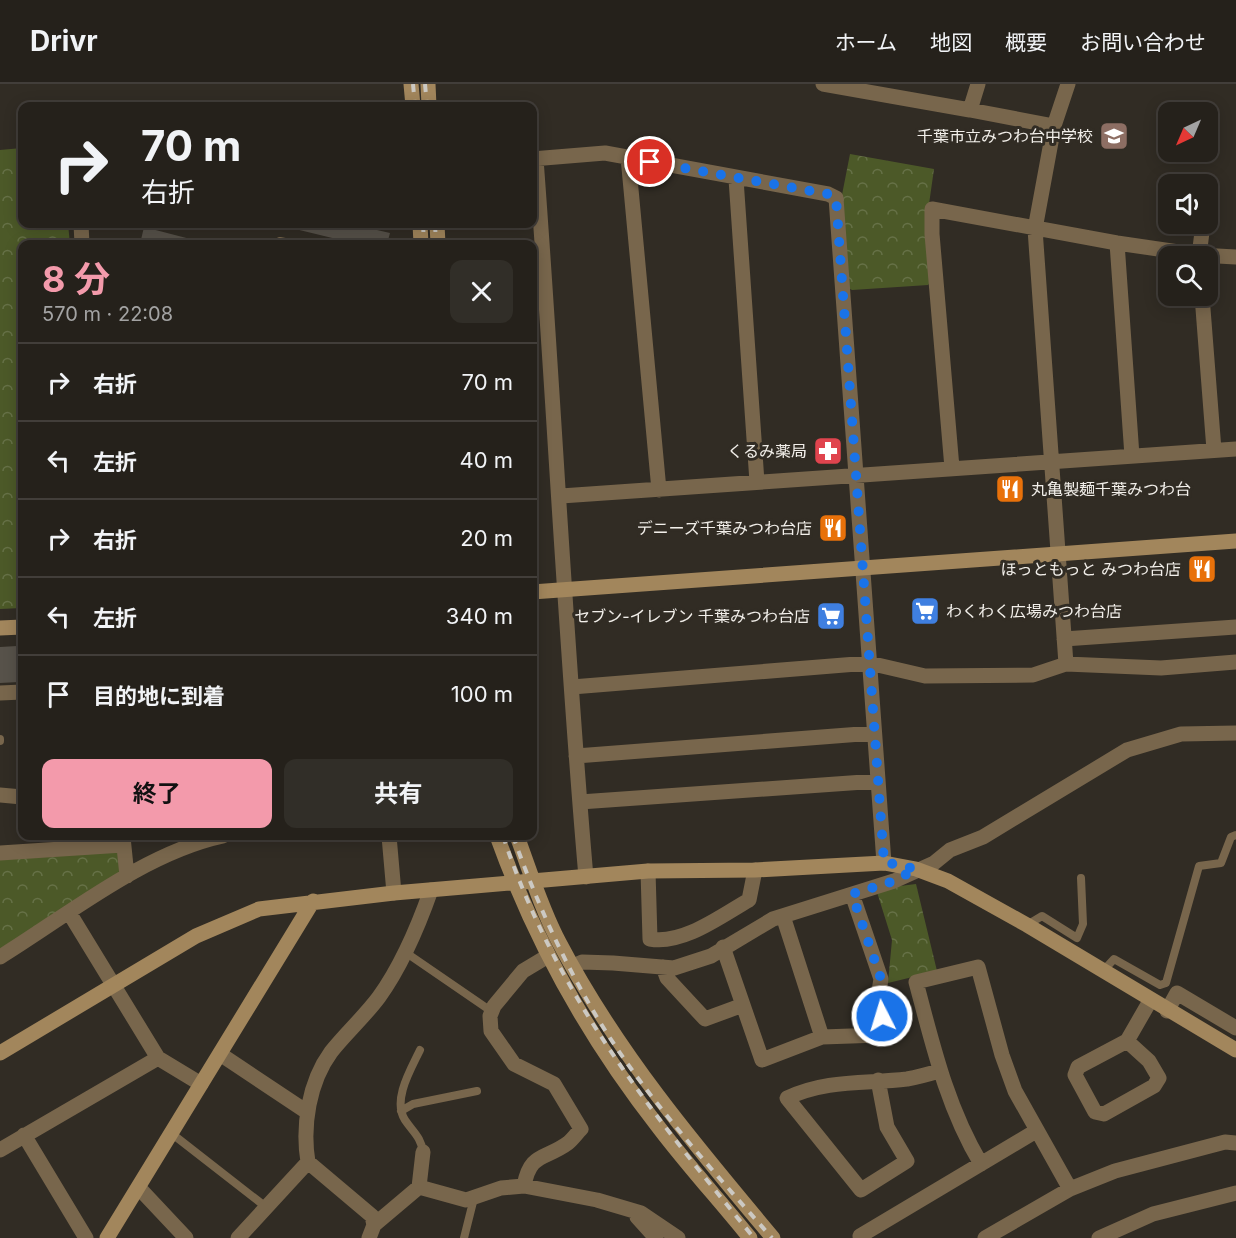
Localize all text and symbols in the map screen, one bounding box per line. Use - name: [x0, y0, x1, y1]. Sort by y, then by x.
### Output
- text: Drivr: [30, 24, 98, 58]
- text: ホーム: [835, 30, 897, 55]
- text: 地図: [930, 30, 972, 55]
- text: 概要: [1005, 30, 1047, 55]
- text: お問い合わせ: [1080, 30, 1206, 55]
- north arrow: [1158, 102, 1218, 162]
- map controls: [1158, 102, 1218, 306]
- text: 70 m: [141, 120, 241, 171]
- school or university icon: 千葉市立みつわ台中学校: [1098, 120, 1130, 152]
- icon: right: [42, 126, 120, 204]
- place label: 千葉市立みつわ台中学校: [917, 126, 1093, 146]
- pin: [624, 136, 675, 187]
- icon: arrive: [633, 145, 666, 178]
- button: sound: [1158, 174, 1218, 234]
- text: 右折: [141, 176, 195, 209]
- button: search: [1158, 246, 1218, 306]
- text: 8 分: [42, 257, 110, 301]
- button: close: [450, 260, 513, 323]
- text: 570 m · 22:08: [42, 302, 173, 326]
- icon: right: [42, 366, 75, 399]
- text: 70 m: [462, 369, 513, 395]
- text: 右折: [93, 371, 137, 397]
- pharmacy icon: くるみ薬局: [812, 435, 844, 467]
- place label: くるみ薬局: [727, 441, 807, 461]
- icon: left: [42, 444, 75, 477]
- text: 40 m: [459, 447, 513, 473]
- text: 左折: [93, 449, 137, 475]
- restaurant icon: 丸亀製麺千葉みつわ台: [994, 473, 1026, 505]
- place label: 丸亀製麺千葉みつわ台: [1031, 479, 1191, 499]
- restaurant icon: デニーズ千葉みつわ台店: [817, 512, 849, 544]
- place label: デニーズ千葉みつわ台店: [637, 518, 812, 538]
- icon: right: [42, 522, 75, 555]
- text: 20 m: [460, 525, 513, 551]
- text: 右折: [93, 527, 137, 553]
- restaurant icon: ほっともっと みつわ台店: [1186, 553, 1218, 585]
- place label: ほっともっと みつわ台店: [1000, 559, 1181, 579]
- supermarket icon: わくわく広場みつわ台店: [909, 595, 941, 627]
- icon: left: [42, 600, 75, 633]
- supermarket icon: セブン-イレブン 千葉みつわ台店: [815, 600, 847, 632]
- place label: わくわく広場みつわ台店: [946, 601, 1122, 621]
- text: 340 m: [446, 603, 513, 629]
- text: 左折: [93, 605, 137, 631]
- place label: セブン-イレブン 千葉みつわ台店: [574, 606, 810, 626]
- icon: arrive: [42, 678, 75, 711]
- text: 100 m: [451, 681, 513, 707]
- text: 目的地に到着: [93, 683, 225, 709]
- button: 終了: [42, 759, 272, 828]
- button: 共有: [284, 759, 513, 828]
- position arrow: [850, 984, 914, 1048]

